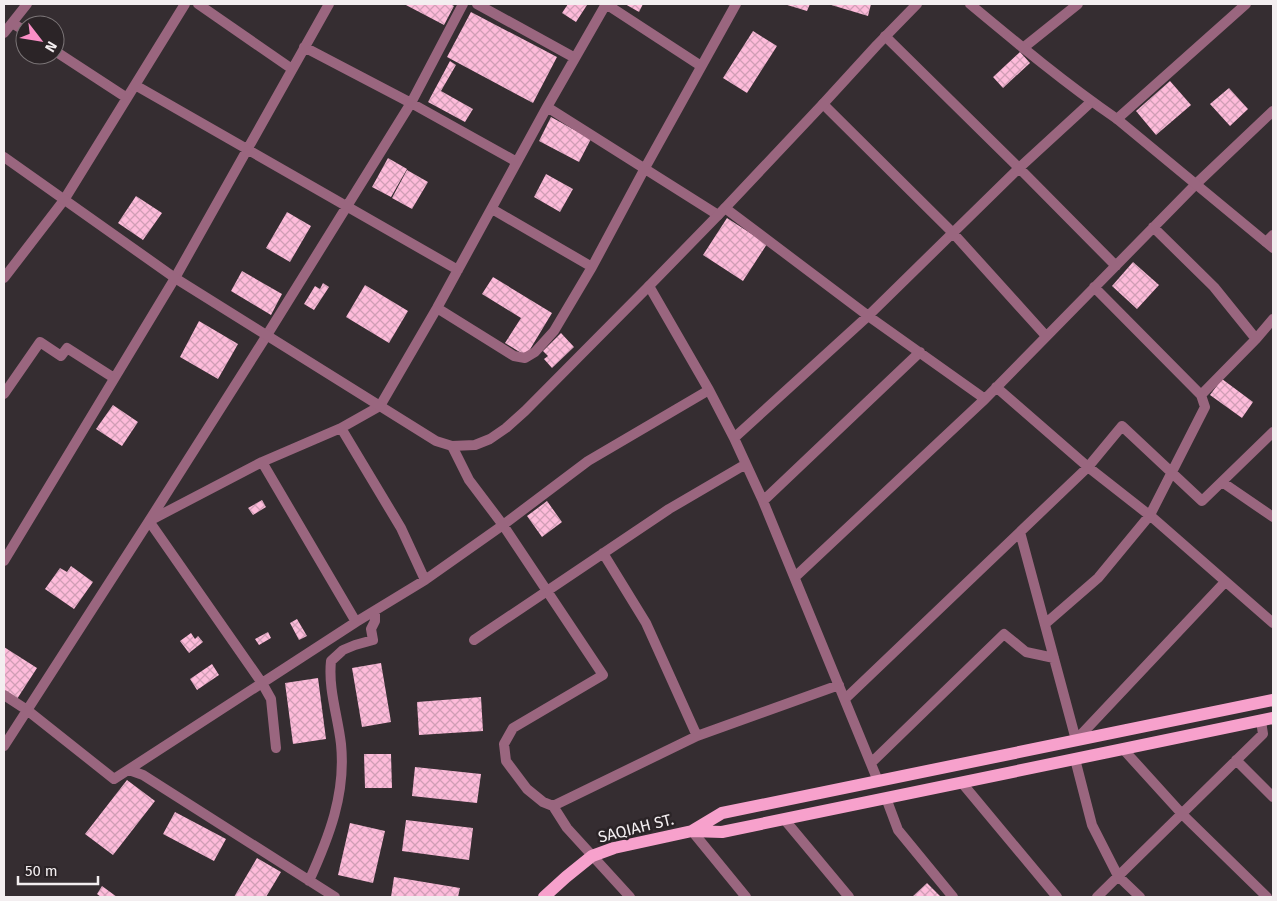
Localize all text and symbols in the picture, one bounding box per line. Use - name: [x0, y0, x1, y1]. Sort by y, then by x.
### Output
- north arrow: [15, 15, 65, 65]
- text: N: [41, 38, 60, 55]
- street label: SAQIAH ST.: [596, 809, 676, 847]
- scale bar: [18, 854, 98, 886]
- text: 50 m: [25, 862, 58, 880]

